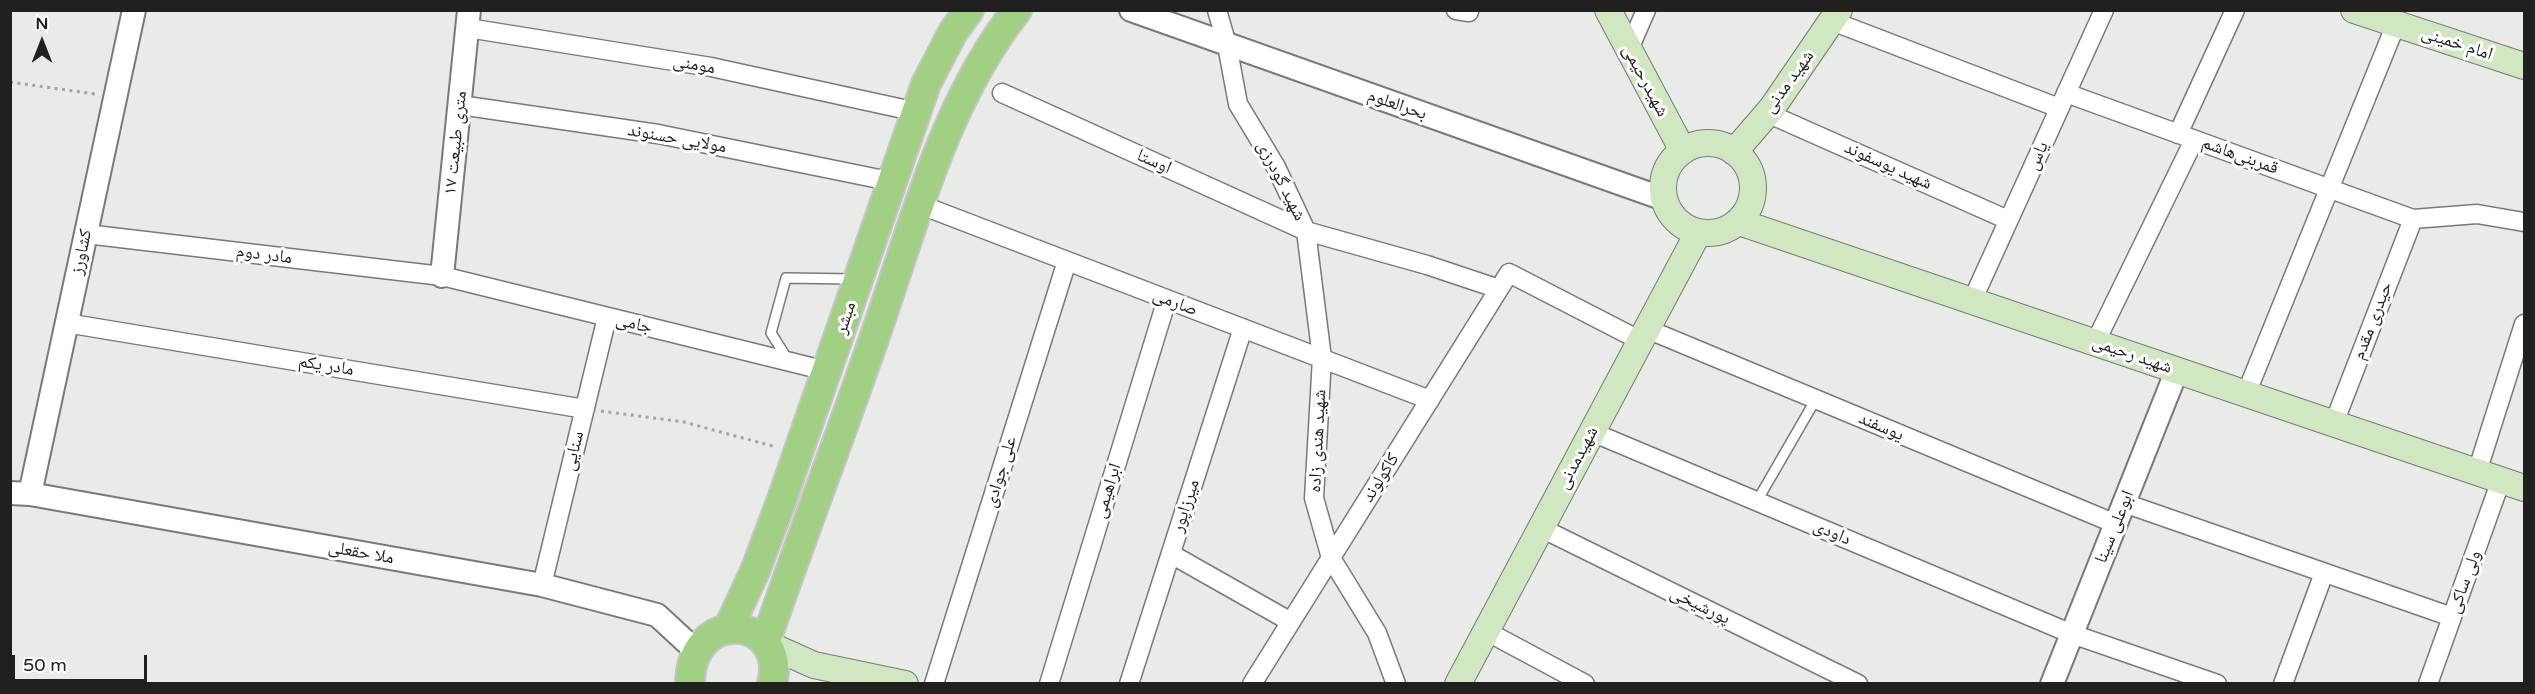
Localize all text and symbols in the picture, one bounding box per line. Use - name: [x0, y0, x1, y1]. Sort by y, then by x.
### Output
- north arrow: [12, 12, 72, 72]
- text: N: [36, 14, 48, 34]
- street label: امام خمینی: [2419, 22, 2495, 66]
- street label: شهیدرحیمی: [1617, 41, 1673, 121]
- street label: شهید مدنی: [1759, 46, 1819, 118]
- street label: مومنی: [671, 51, 717, 79]
- street label: بحرالعلوم: [1364, 85, 1430, 125]
- street label: ۱۷ متری طبیعت: [440, 90, 472, 196]
- street label: مولایی حسنوند: [626, 120, 728, 158]
- street label: قمربنی‌هاشم: [2199, 132, 2281, 180]
- street label: شهید گودرزی: [1252, 137, 1310, 225]
- street label: شهید یوسفوند: [1841, 137, 1935, 195]
- street label: یاس: [2022, 138, 2054, 174]
- street label: اوستا: [1133, 145, 1175, 179]
- street label: کشاورز: [67, 227, 97, 277]
- street label: مادر دوم: [235, 241, 293, 269]
- street label: حیدری مقدم: [2348, 279, 2398, 363]
- street label: صارمی: [1150, 285, 1200, 321]
- street label: مبشر: [830, 299, 862, 337]
- street label: جامی: [614, 309, 654, 339]
- street label: شهید رحیمی: [2089, 331, 2175, 379]
- street label: مادر یکم: [297, 351, 355, 381]
- street label: شهید هندی زاده: [1305, 389, 1331, 493]
- street label: یوسفند: [1855, 408, 1907, 446]
- street label: شهیدمدنی: [1553, 423, 1603, 493]
- street label: سنایی: [559, 429, 589, 473]
- street label: علی جوادی: [980, 434, 1022, 510]
- street label: کاکولوند: [1358, 450, 1404, 506]
- street label: ابراهیمی: [1089, 461, 1127, 521]
- street label: میرزاپور: [1167, 477, 1205, 535]
- street label: ابوعلی سینا: [2091, 488, 2139, 566]
- street label: داودی: [1810, 515, 1854, 551]
- street label: ملا حقعلی: [326, 537, 396, 569]
- street label: ولی ساکی: [2444, 548, 2486, 616]
- street label: پورشیخی: [1666, 582, 1734, 630]
- scale bar: [15, 643, 150, 681]
- text: 50 m: [23, 654, 67, 676]

